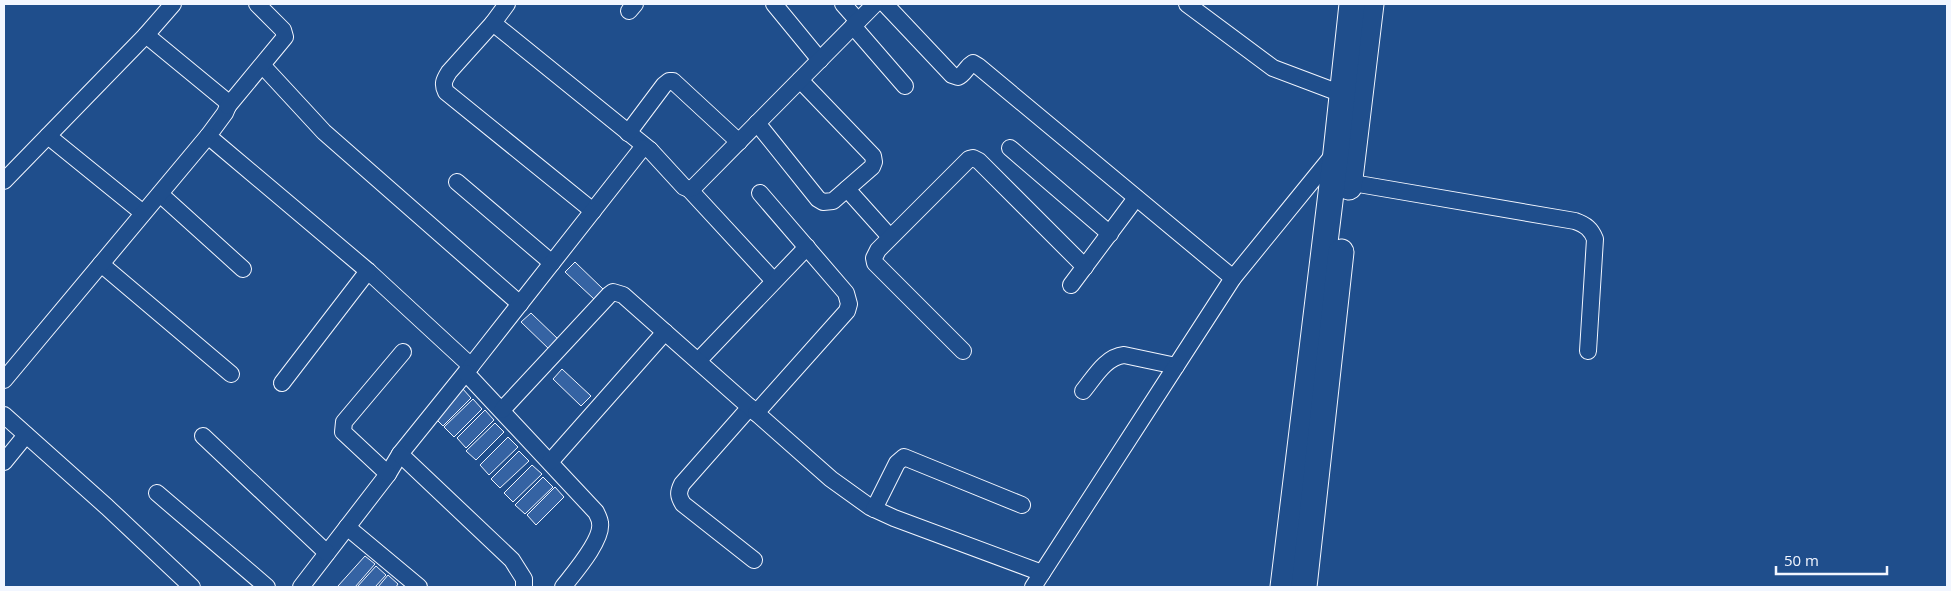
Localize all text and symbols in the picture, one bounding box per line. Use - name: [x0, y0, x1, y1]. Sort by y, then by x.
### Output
- scale bar: [1776, 544, 1887, 576]
- text: 50 m: [1784, 550, 1819, 570]

